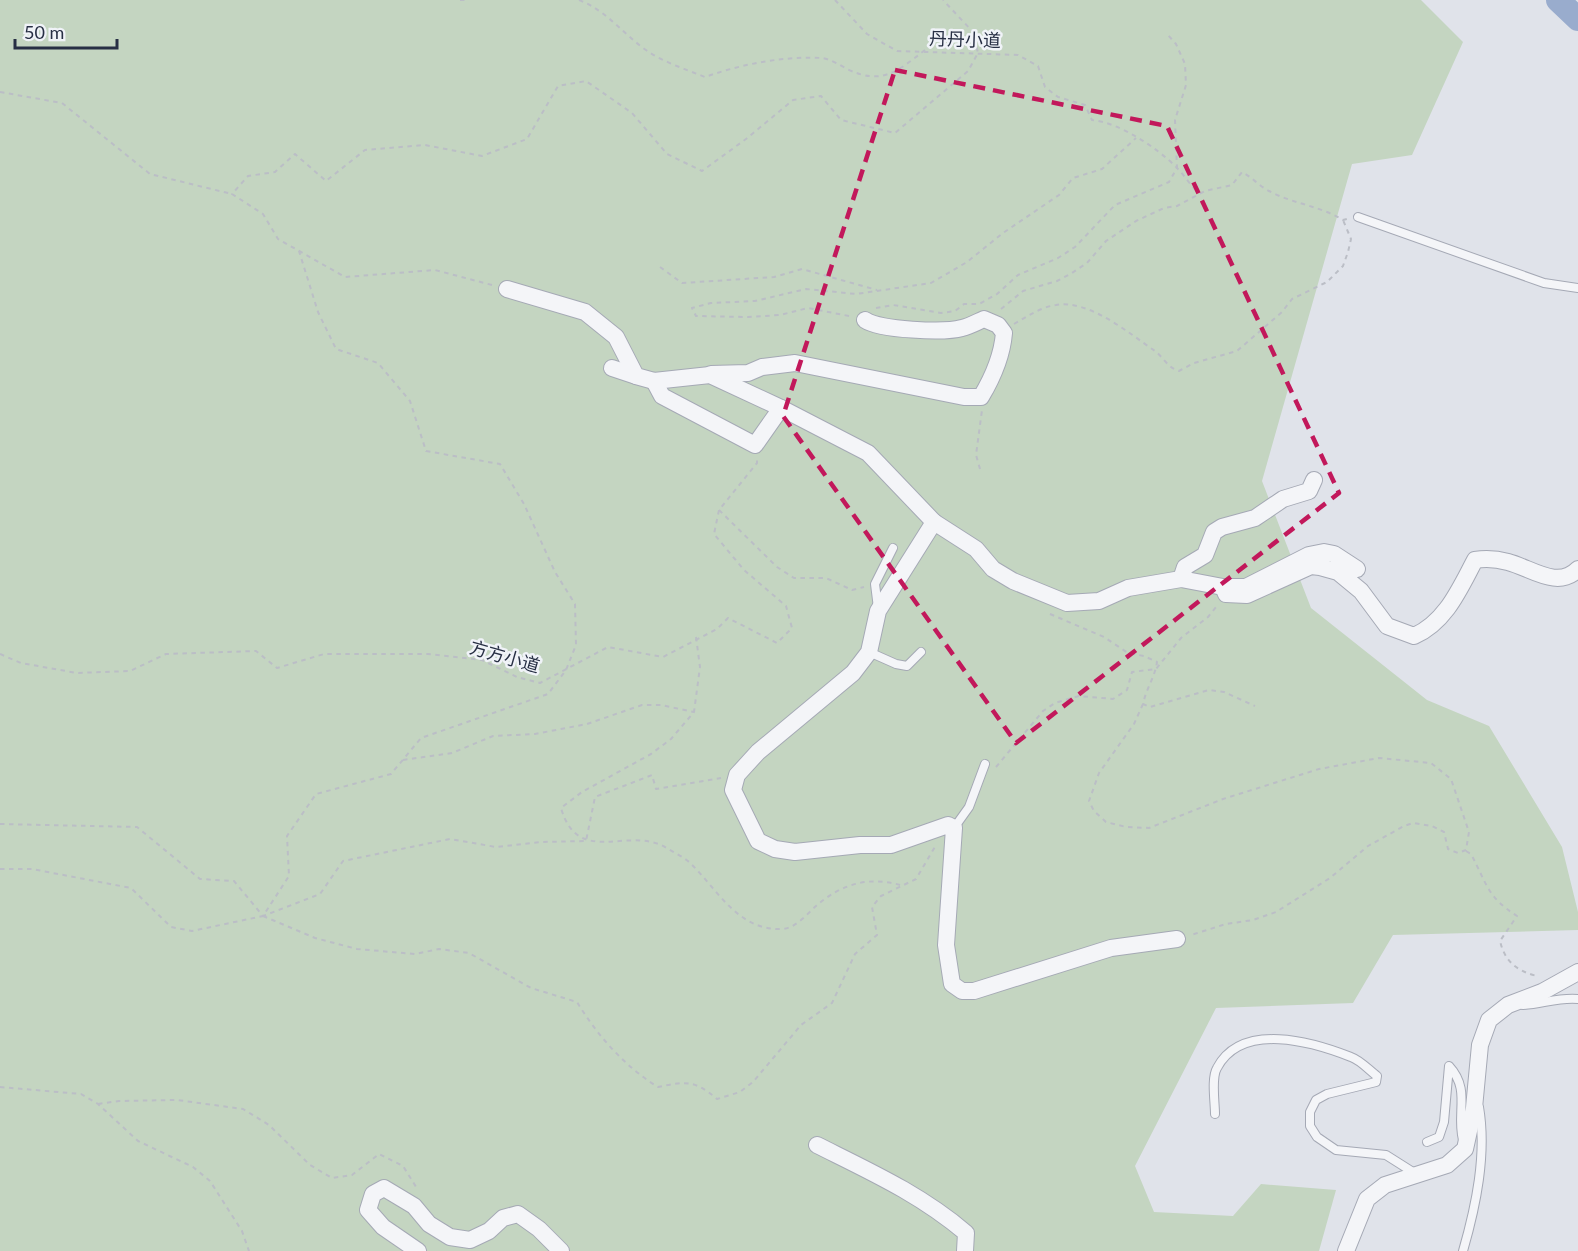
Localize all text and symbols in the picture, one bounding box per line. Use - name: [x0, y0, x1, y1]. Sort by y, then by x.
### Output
- scale bar: [15, 12, 117, 50]
- text: 50 m: [24, 21, 64, 43]
- street label: 丹丹小道: [929, 27, 1001, 51]
- street label: 方方小道: [467, 636, 543, 676]

